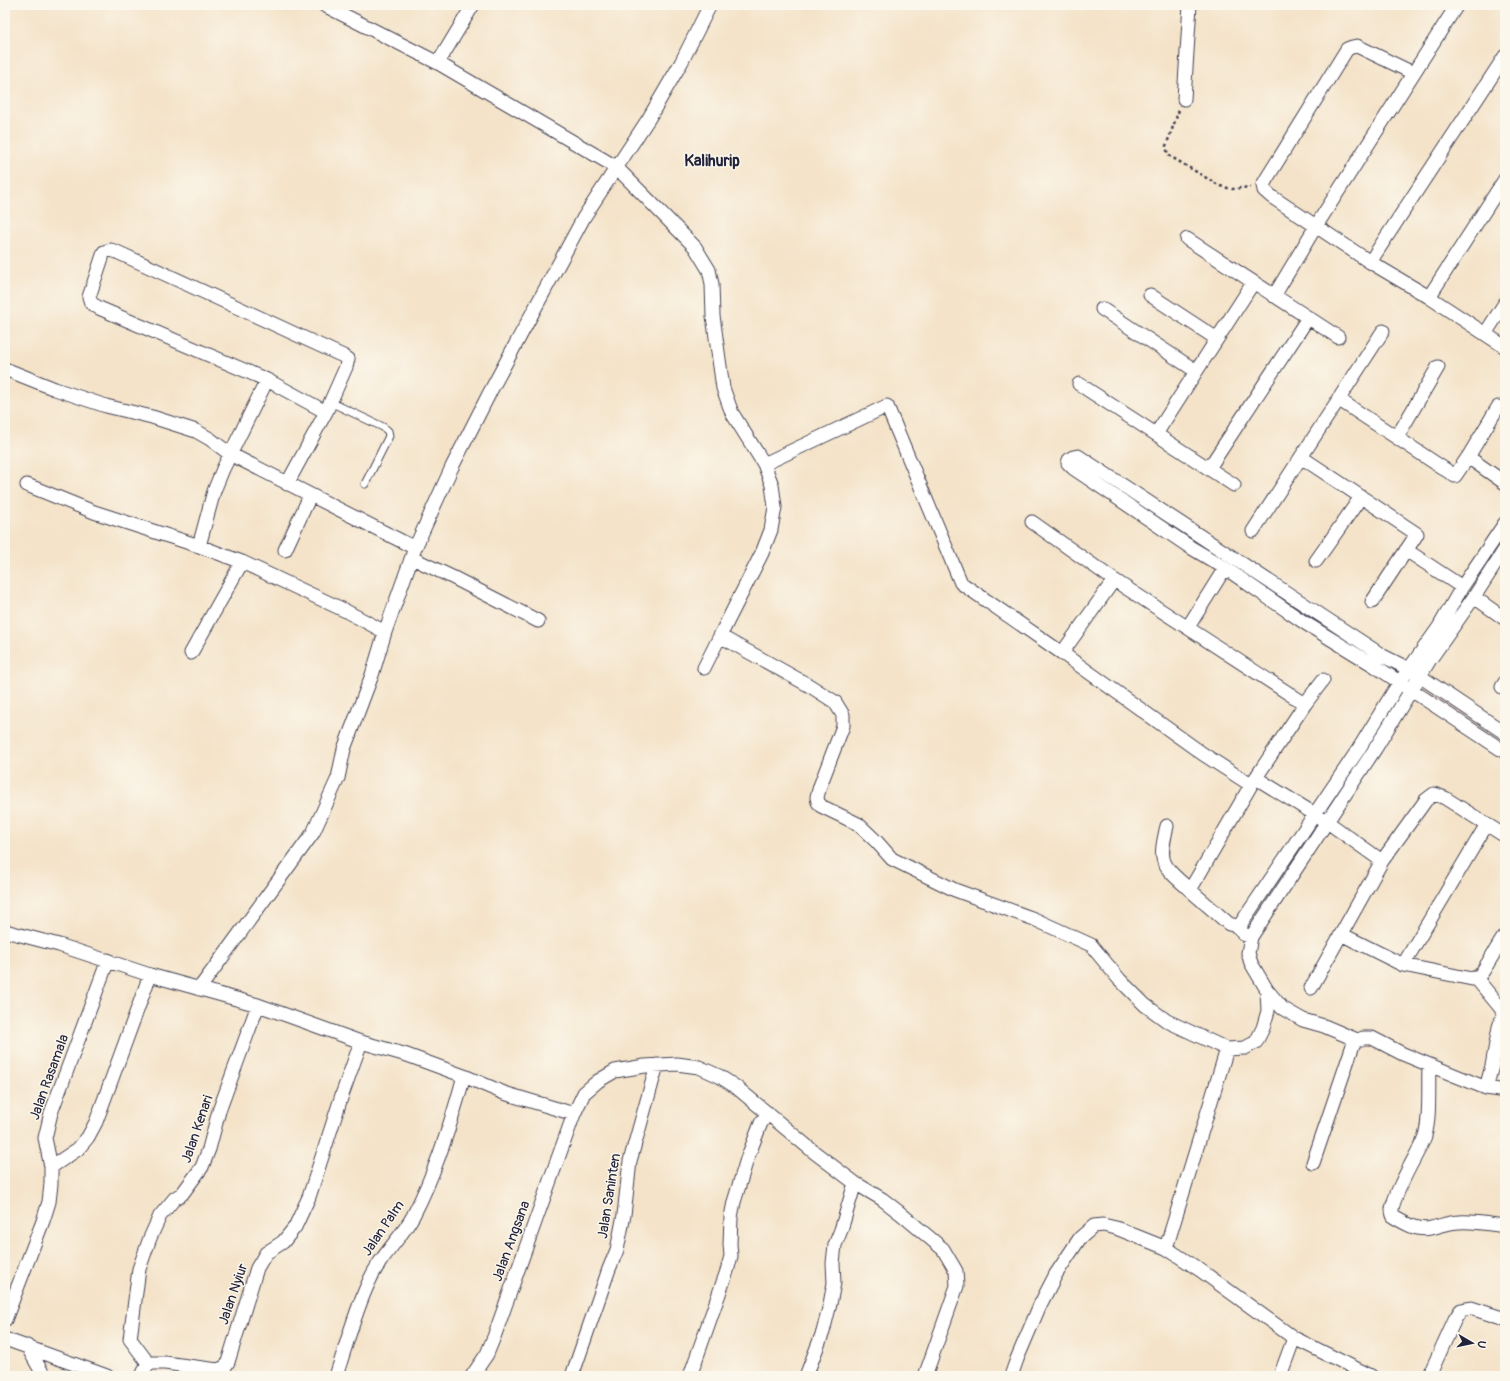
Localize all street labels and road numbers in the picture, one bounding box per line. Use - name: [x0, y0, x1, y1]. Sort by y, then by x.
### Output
- street label: Jalan Rasamala: [26, 1032, 72, 1122]
- street label: Jalan Kenari: [177, 1092, 217, 1165]
- street label: Jalan Saninten: [594, 1152, 624, 1240]
- street label: Jalan Palm: [358, 1197, 408, 1259]
- street label: Jalan Angsana: [489, 1198, 533, 1284]
- street label: Jalan Nyiur: [215, 1261, 251, 1327]

